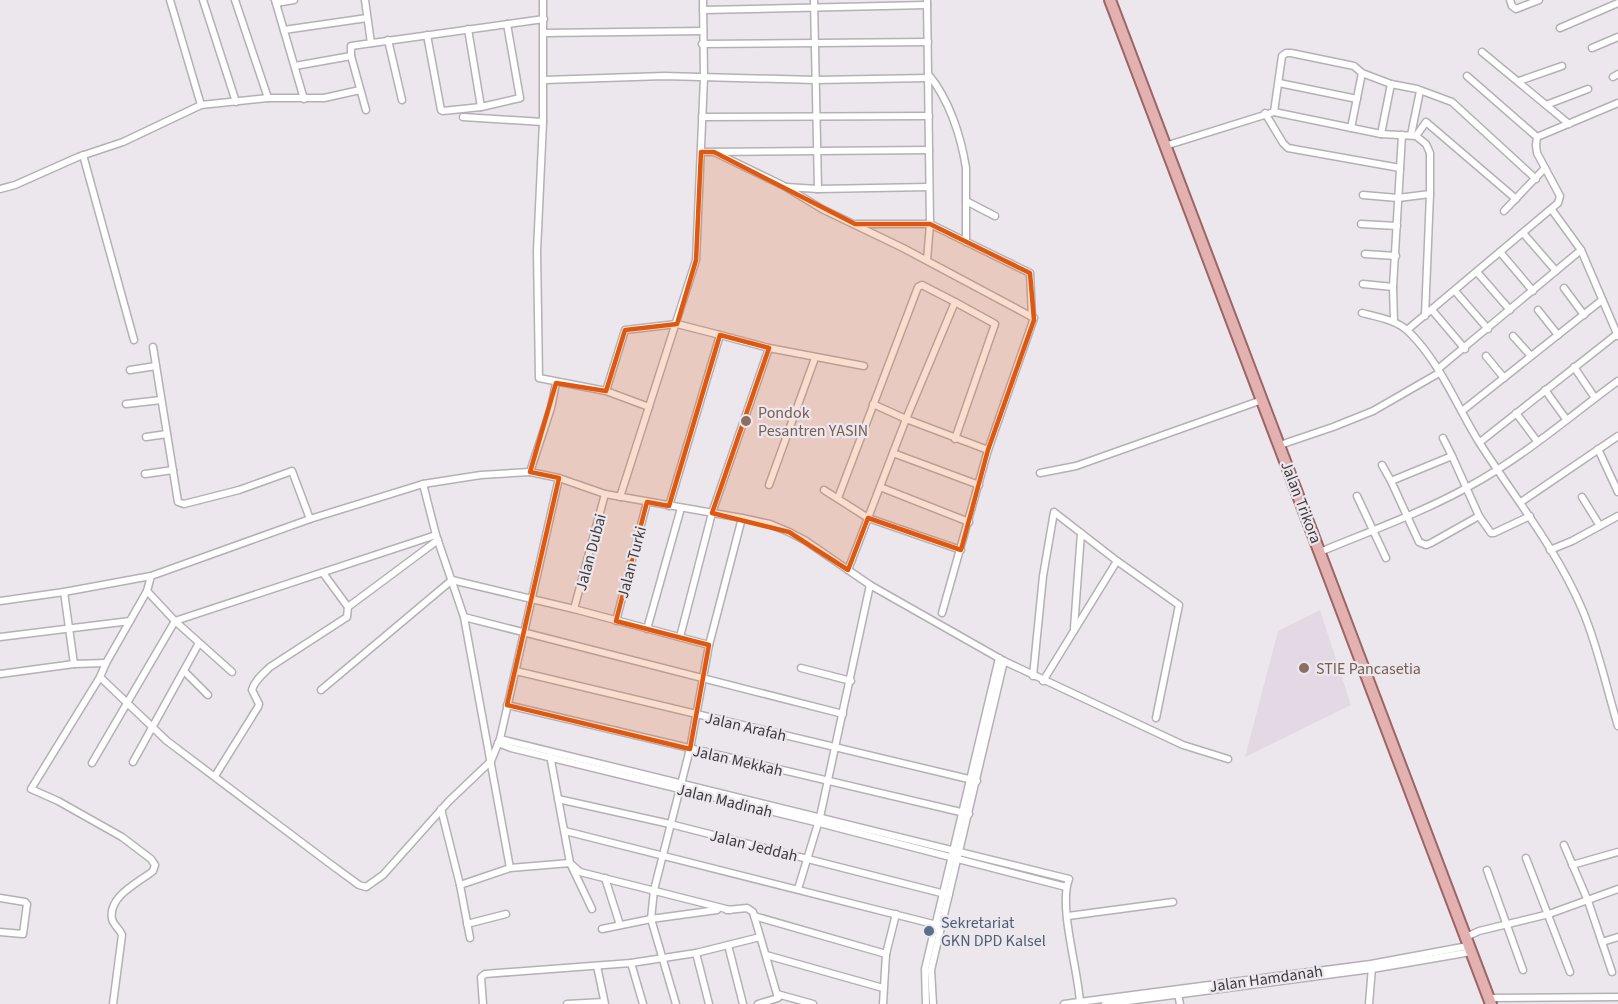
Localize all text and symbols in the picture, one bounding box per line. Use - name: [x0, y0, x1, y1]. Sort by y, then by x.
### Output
- place label: Pondok Pesantren YASIN: [758, 402, 868, 442]
- marker: Pondok Pesantren YASIN: [739, 414, 753, 428]
- street label: Jalan Trikora: [1275, 458, 1327, 547]
- street label: Jalan Dubai: [570, 511, 612, 593]
- street label: Jalan Turki: [612, 524, 652, 601]
- place label: STIE Pancasetia: [1316, 658, 1421, 680]
- marker: STIE Pancasetia: [1297, 661, 1311, 675]
- street label: Jalan Arafah: [703, 707, 789, 747]
- street label: Jalan Mekkah: [691, 740, 785, 782]
- street label: Jalan Madinah: [675, 778, 775, 823]
- street label: Jalan Jeddah: [707, 824, 800, 868]
- place label: Sekretariat GKN DPD Kalsel: [941, 912, 1046, 952]
- marker: Sekretariat GKN DPD Kalsel: [922, 924, 936, 938]
- street label: Jalan Hamdanah: [1208, 960, 1324, 998]

